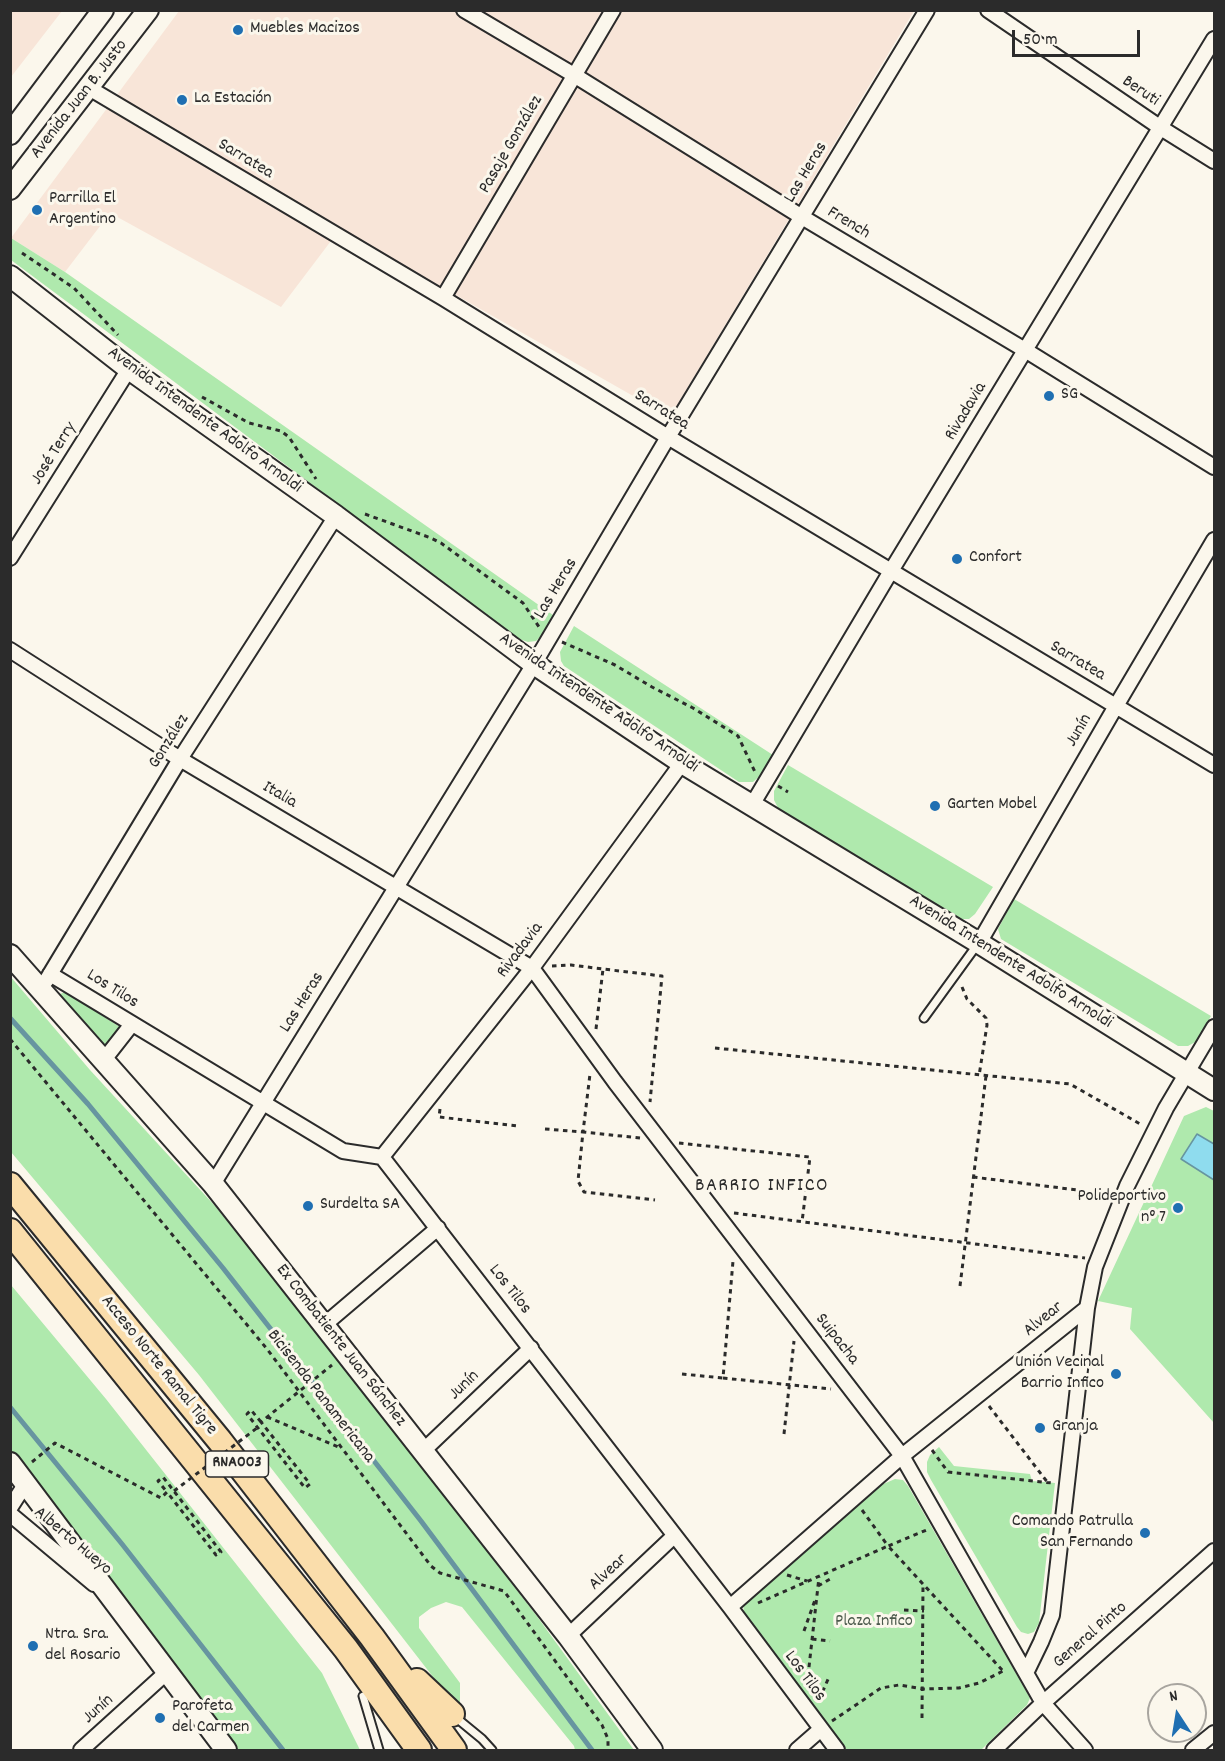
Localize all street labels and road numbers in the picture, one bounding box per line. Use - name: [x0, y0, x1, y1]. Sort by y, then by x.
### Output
- street label: Avenida Juan B. Justo: [27, 36, 133, 164]
- street label: Beruti: [1117, 72, 1163, 112]
- street label: Pasaje González: [475, 92, 549, 198]
- street label: Sarratea: [213, 135, 277, 185]
- street label: Las Heras: [780, 139, 834, 207]
- street label: French: [823, 203, 873, 245]
- street label: Avenida Intendente Adolfo Arnoldi: [102, 343, 306, 499]
- street label: Rivadavia: [941, 379, 993, 445]
- street label: Sarratea: [629, 386, 693, 436]
- street label: José Terry: [27, 419, 83, 489]
- street label: Las Heras: [530, 555, 584, 623]
- street label: Avenida Intendente Adolfo Arnoldi: [494, 629, 702, 779]
- street label: Sarratea: [1045, 637, 1109, 687]
- street label: González: [145, 711, 195, 773]
- street label: Junín: [1062, 711, 1098, 751]
- street label: Italia: [258, 777, 300, 815]
- street label: Avenida Intendente Adolfo Arnoldi: [904, 891, 1116, 1035]
- street label: Rivadavia: [493, 919, 549, 983]
- street label: Los Tilos: [82, 966, 142, 1014]
- street label: Las Heras: [276, 969, 330, 1037]
- street label: Ex Combatiente Juan Sánchez: [270, 1261, 410, 1431]
- street label: Los Tilos: [483, 1261, 535, 1319]
- street label: Acceso Norte Ramal Tigre: [95, 1292, 221, 1440]
- street label: Alvear: [1020, 1298, 1068, 1342]
- street label: Suipacha: [809, 1310, 863, 1370]
- street label: Bicisenda Panamericana: [261, 1326, 379, 1468]
- street label: Junín: [445, 1366, 485, 1406]
- road number: RNA003: [206, 1451, 268, 1477]
- street label: Alberto Hueyo: [28, 1503, 116, 1581]
- street label: Alvear: [585, 1550, 633, 1596]
- street label: General Pinto: [1049, 1598, 1133, 1674]
- street label: Los Tilos: [778, 1647, 830, 1707]
- street label: Junín: [79, 1691, 119, 1729]

